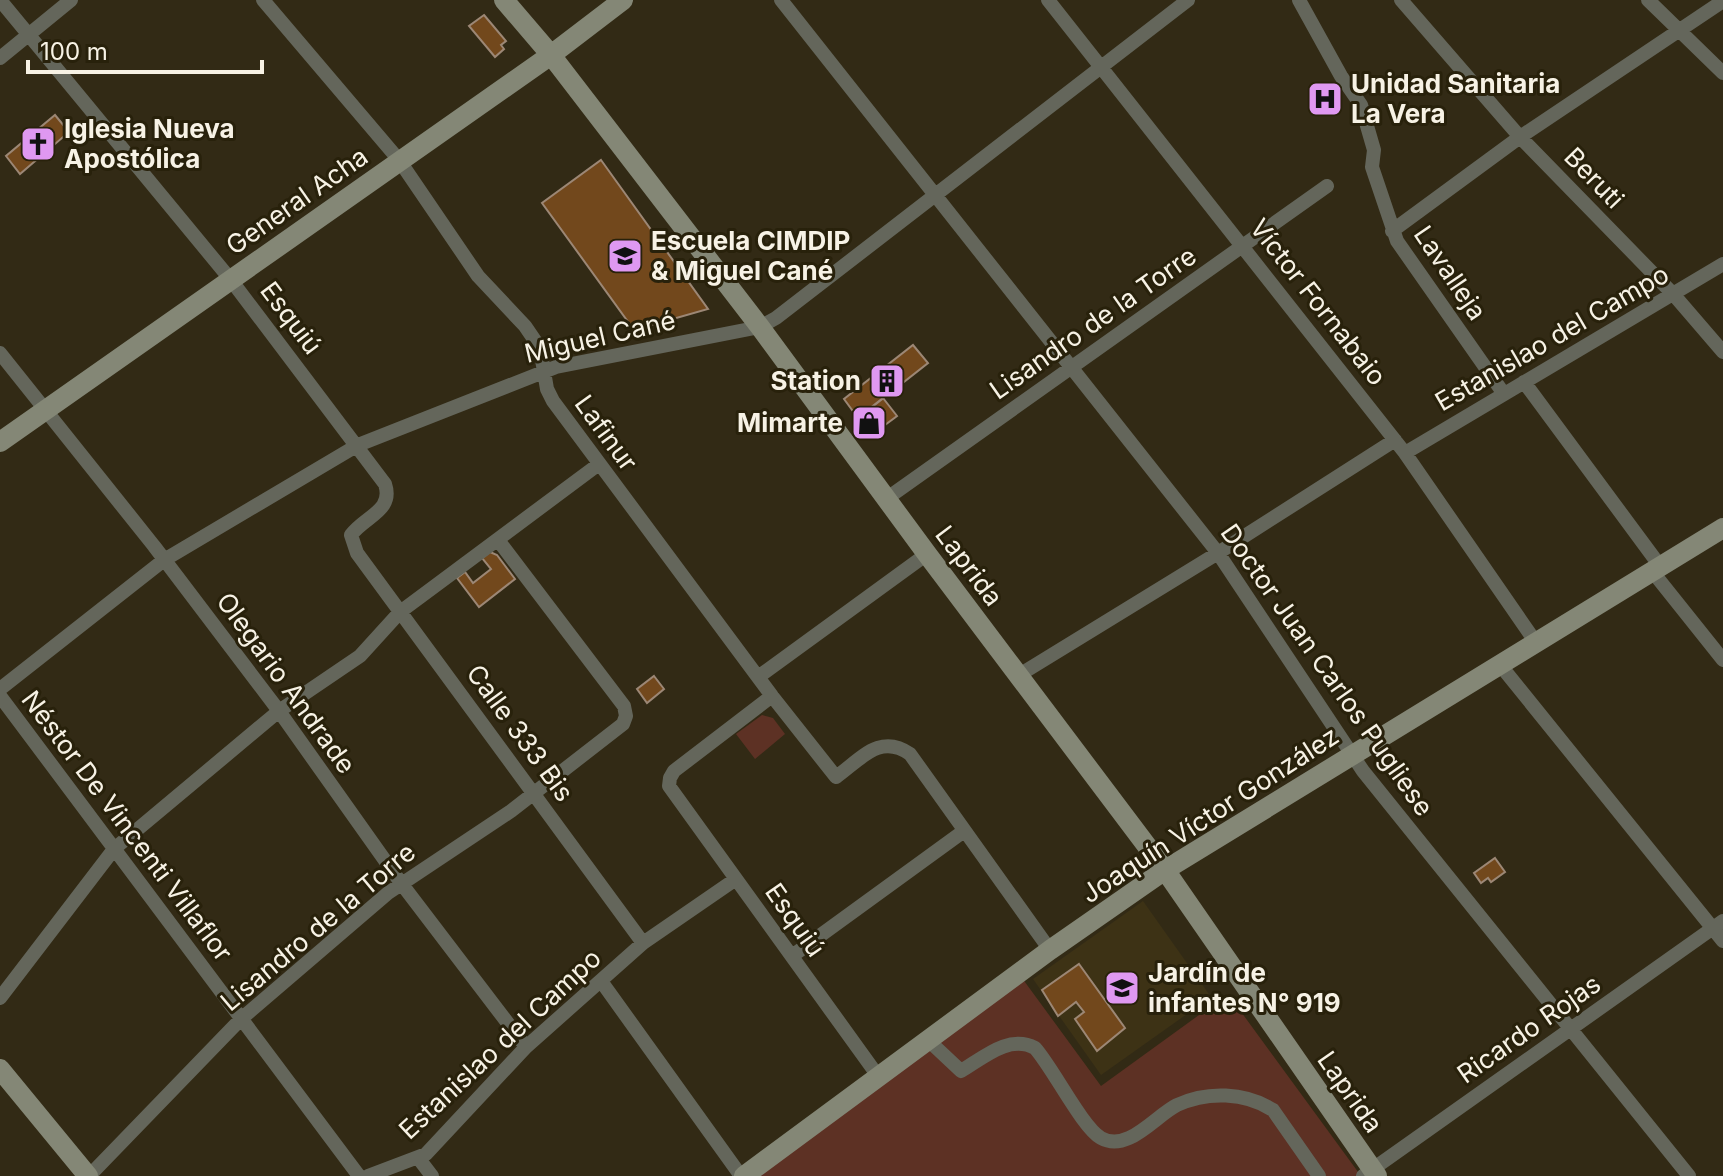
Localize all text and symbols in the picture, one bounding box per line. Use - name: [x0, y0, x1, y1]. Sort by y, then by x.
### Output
- scale bar: [28, 24, 262, 74]
- text: 100 m: [40, 37, 108, 66]
- place label: Unidad Sanitaria La Vera: [1351, 68, 1560, 129]
- hospital icon: Unidad Sanitaria La Vera: [1306, 80, 1344, 118]
- place label: Iglesia Nueva Apostólica: [64, 113, 235, 174]
- church icon: Iglesia Nueva Apostólica: [19, 125, 57, 163]
- street label: General Acha: [220, 140, 374, 261]
- street label: Beruti: [1558, 141, 1631, 214]
- street label: Víctor Fornabaio: [1244, 212, 1393, 391]
- street label: Lavalleja: [1408, 220, 1493, 326]
- place label: Escuela CIMDIP & Miguel Cané: [651, 225, 850, 286]
- school or university icon: Escuela CIMDIP & Miguel Cané: [606, 237, 644, 275]
- street label: Lisandro de la Torre: [984, 240, 1202, 405]
- street label: Estanislao del Campo: [1430, 258, 1674, 417]
- street label: Esquiú: [254, 275, 329, 360]
- street label: Miguel Cané: [521, 304, 678, 369]
- building icon: Station: [868, 362, 906, 400]
- place label: Station: [771, 365, 861, 396]
- street label: Lafinur: [569, 389, 644, 477]
- shop icon: Mimarte: [850, 404, 888, 442]
- place label: Mimarte: [737, 407, 843, 438]
- street label: Doctor Juan Carlos Pugliese: [1215, 518, 1440, 822]
- street label: Laprida: [929, 520, 1010, 612]
- street label: Olegario Andrade: [210, 586, 362, 779]
- street label: Calle 333 Bis: [460, 658, 580, 807]
- street label: Néstor De Vincenti Villaflor: [16, 684, 239, 967]
- street label: Joaquín Víctor González: [1075, 720, 1344, 909]
- street label: Lisandro de la Torre: [214, 836, 421, 1017]
- street label: Esquiú: [759, 877, 832, 962]
- street label: Estanislao del Campo: [392, 942, 607, 1145]
- place label: Jardín de infantes N° 919: [1148, 957, 1341, 1018]
- street label: Ricardo Rojas: [1451, 968, 1606, 1089]
- school or university icon: Jardín de infantes N° 919: [1103, 969, 1141, 1007]
- street label: Laprida: [1311, 1045, 1390, 1138]

